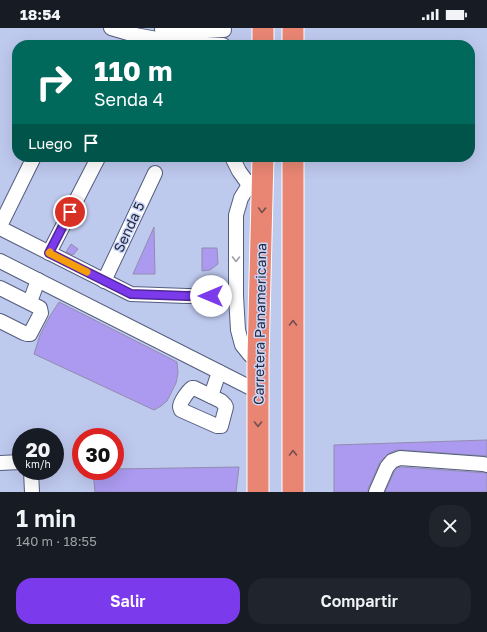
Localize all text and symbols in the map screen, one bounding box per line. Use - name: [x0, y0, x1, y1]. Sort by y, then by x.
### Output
- text: 18:54: [20, 5, 61, 23]
- text: 110 m: [94, 54, 173, 87]
- icon: right: [28, 56, 80, 108]
- text: Senda 4: [94, 88, 164, 110]
- icon: arrive: [80, 132, 102, 154]
- text: Luego: [28, 134, 72, 152]
- pin: [53, 195, 87, 229]
- street label: Senda 5: [109, 199, 148, 255]
- icon: arrive: [59, 201, 81, 223]
- one-way arrow: [258, 207, 266, 213]
- street label: Carretera Panamericana: [250, 243, 269, 405]
- one-way arrow: [232, 256, 240, 262]
- position arrow: [190, 275, 232, 317]
- one-way arrow: [289, 320, 297, 326]
- one-way arrow: [254, 421, 263, 427]
- speed limit sign: 30: [72, 428, 124, 480]
- text: 20: [25, 437, 51, 461]
- one-way arrow: [289, 450, 297, 456]
- text: km/h: [25, 458, 51, 470]
- text: 1 min: [16, 503, 76, 532]
- button: close: [429, 505, 471, 547]
- text: 140 m · 18:55: [16, 533, 97, 549]
- button: Salir: [16, 578, 240, 624]
- button: Compartir: [248, 578, 471, 624]

